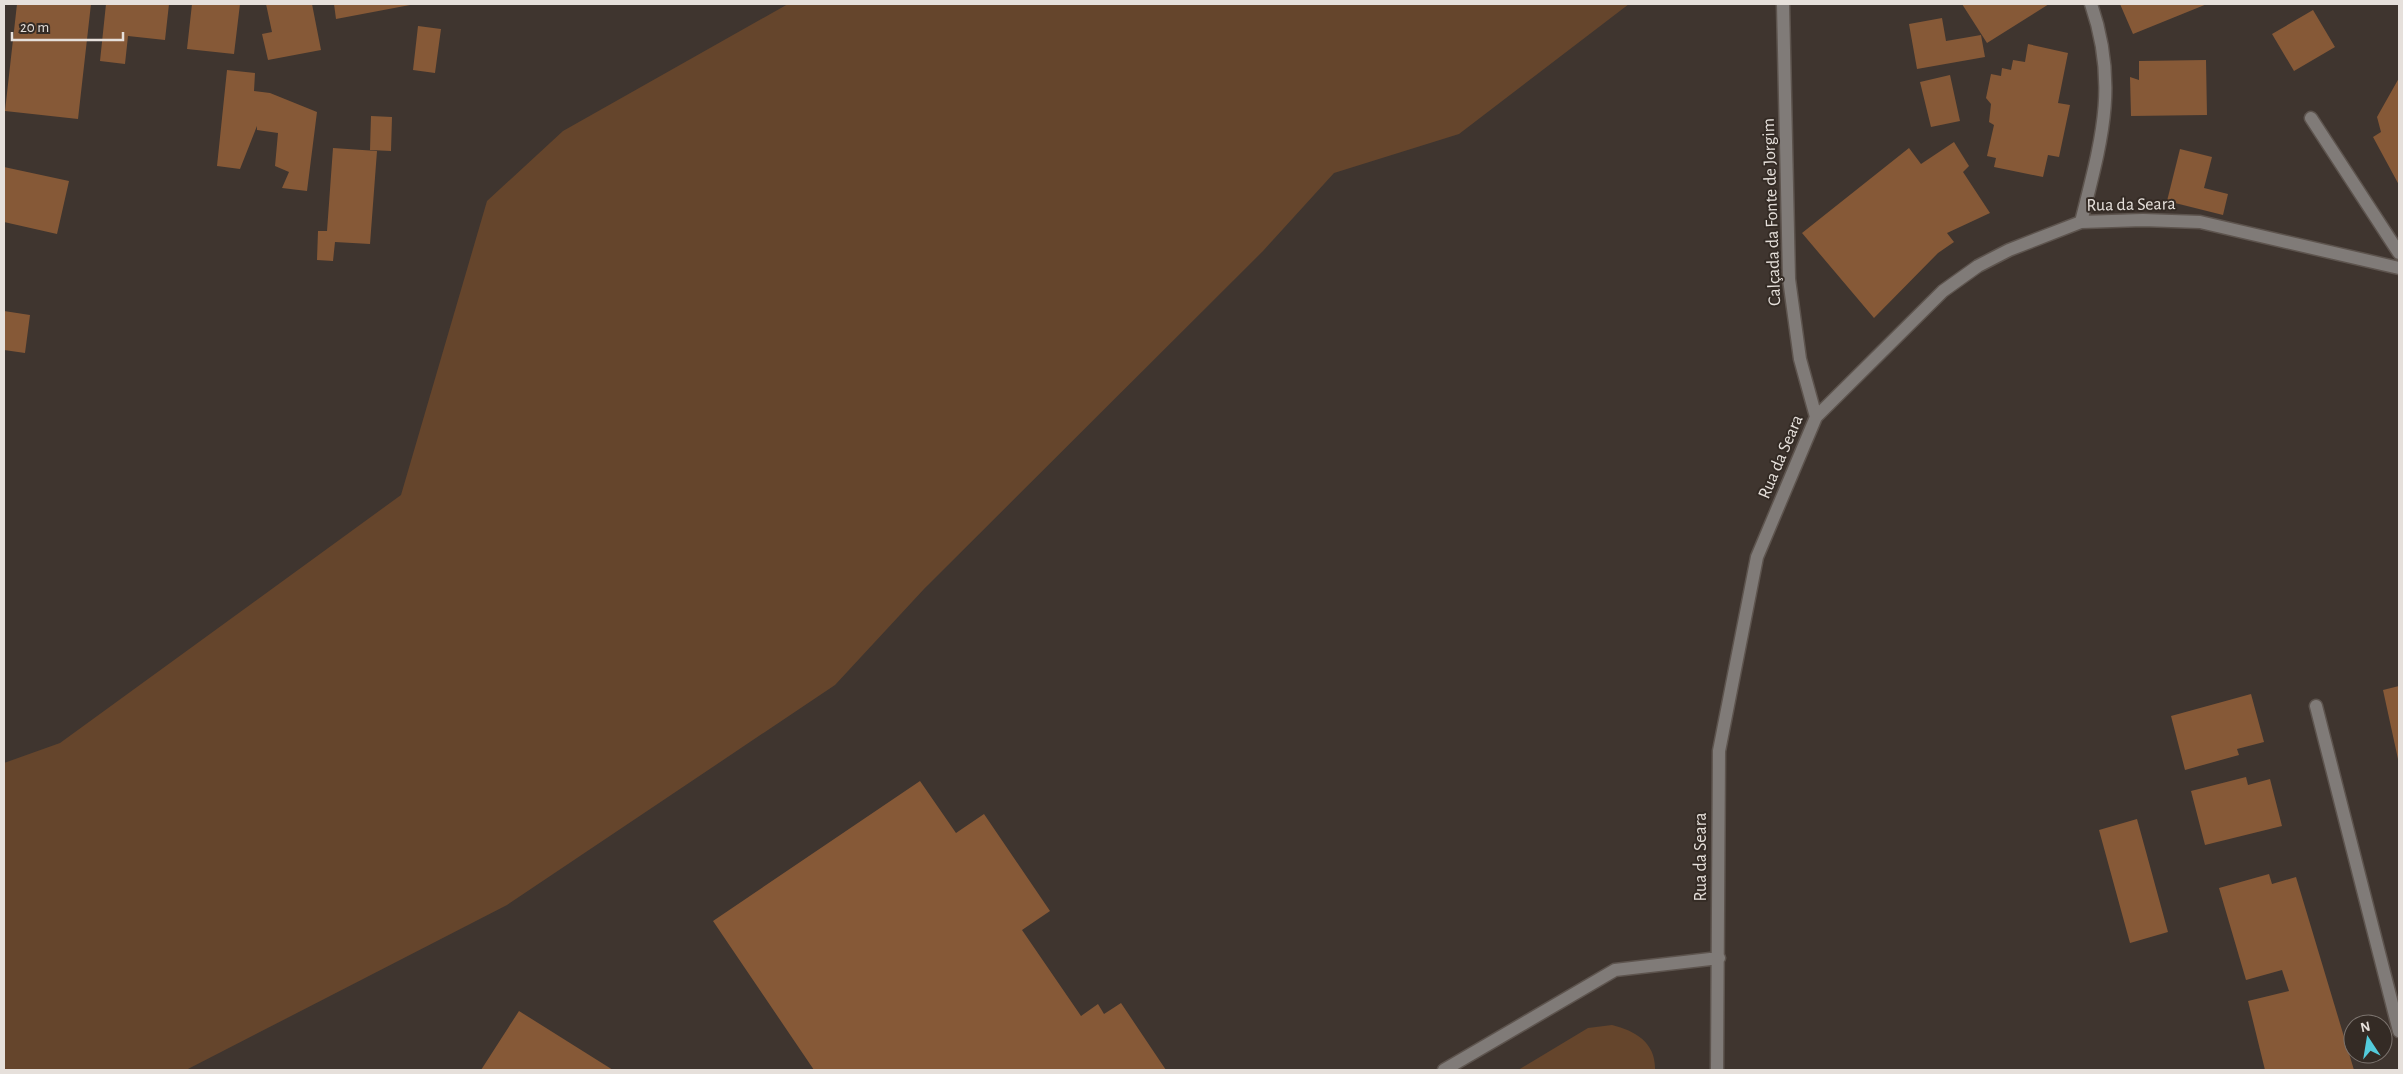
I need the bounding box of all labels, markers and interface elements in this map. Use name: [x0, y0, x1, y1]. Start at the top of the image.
scale bar: [12, 10, 124, 42]
text: 20 m: [20, 20, 49, 35]
street label: Calçada da Fonte de Jorgim: [1760, 118, 1784, 306]
street label: Rua da Seara: [2086, 195, 2176, 215]
street label: Rua da Seara: [1755, 412, 1807, 502]
street label: Rua da Seara: [1692, 812, 1710, 902]
north arrow: [2343, 1014, 2393, 1064]
text: N: [2359, 1019, 2372, 1035]

